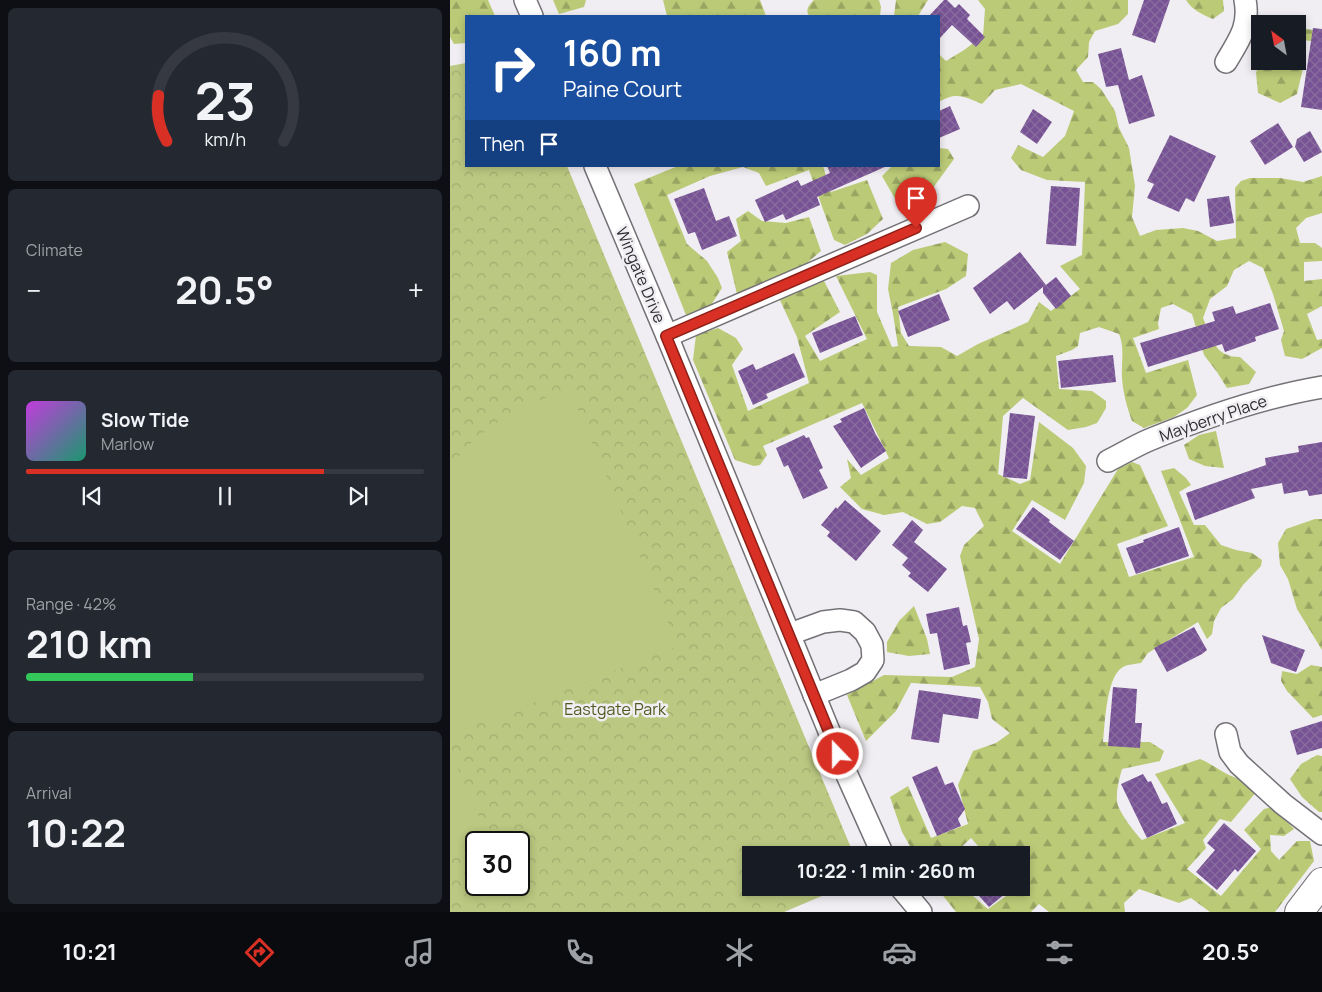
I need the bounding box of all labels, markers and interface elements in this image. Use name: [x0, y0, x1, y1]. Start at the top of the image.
north arrow: [1251, 15, 1306, 70]
map controls: [1251, 15, 1306, 70]
text: 160 m: [563, 29, 662, 77]
icon: right: [480, 35, 545, 100]
text: 23: [194, 65, 256, 136]
text: Paine Court: [563, 74, 682, 104]
text: km/h: [204, 127, 246, 151]
icon: arrive: [535, 130, 563, 158]
text: Then: [480, 131, 525, 157]
pin: [895, 177, 937, 228]
icon: arrive: [902, 184, 930, 212]
street label: Wingate Drive: [611, 224, 671, 326]
text: Climate: [26, 239, 83, 261]
text: 20.5°: [175, 263, 274, 315]
text: −: [26, 271, 41, 309]
text: +: [408, 271, 424, 309]
street label: Mayberry Place: [1156, 389, 1270, 447]
text: Slow Tide: [101, 407, 189, 433]
text: Marlow: [101, 433, 154, 455]
icon: previous: [78, 482, 106, 510]
icon: pause: [211, 482, 239, 510]
icon: next: [344, 482, 372, 510]
text: Range · 42%: [26, 593, 116, 615]
text: 210 km: [26, 617, 152, 669]
park label: Eastgate Park: [564, 698, 667, 720]
position arrow: [811, 727, 863, 779]
text: Arrival: [26, 782, 72, 804]
text: 10:22: [26, 806, 126, 858]
speed limit sign: 30: [465, 831, 530, 896]
text: 10:22 · 1 min · 260 m: [797, 858, 975, 884]
icon: directions: [242, 935, 277, 970]
icon: music: [402, 935, 437, 970]
icon: phone: [562, 935, 597, 970]
icon: climate: [722, 935, 757, 970]
icon: car: [882, 935, 917, 970]
icon: filters: [1042, 935, 1077, 970]
text: 10:21: [63, 937, 117, 967]
text: 20.5°: [1202, 937, 1259, 967]

